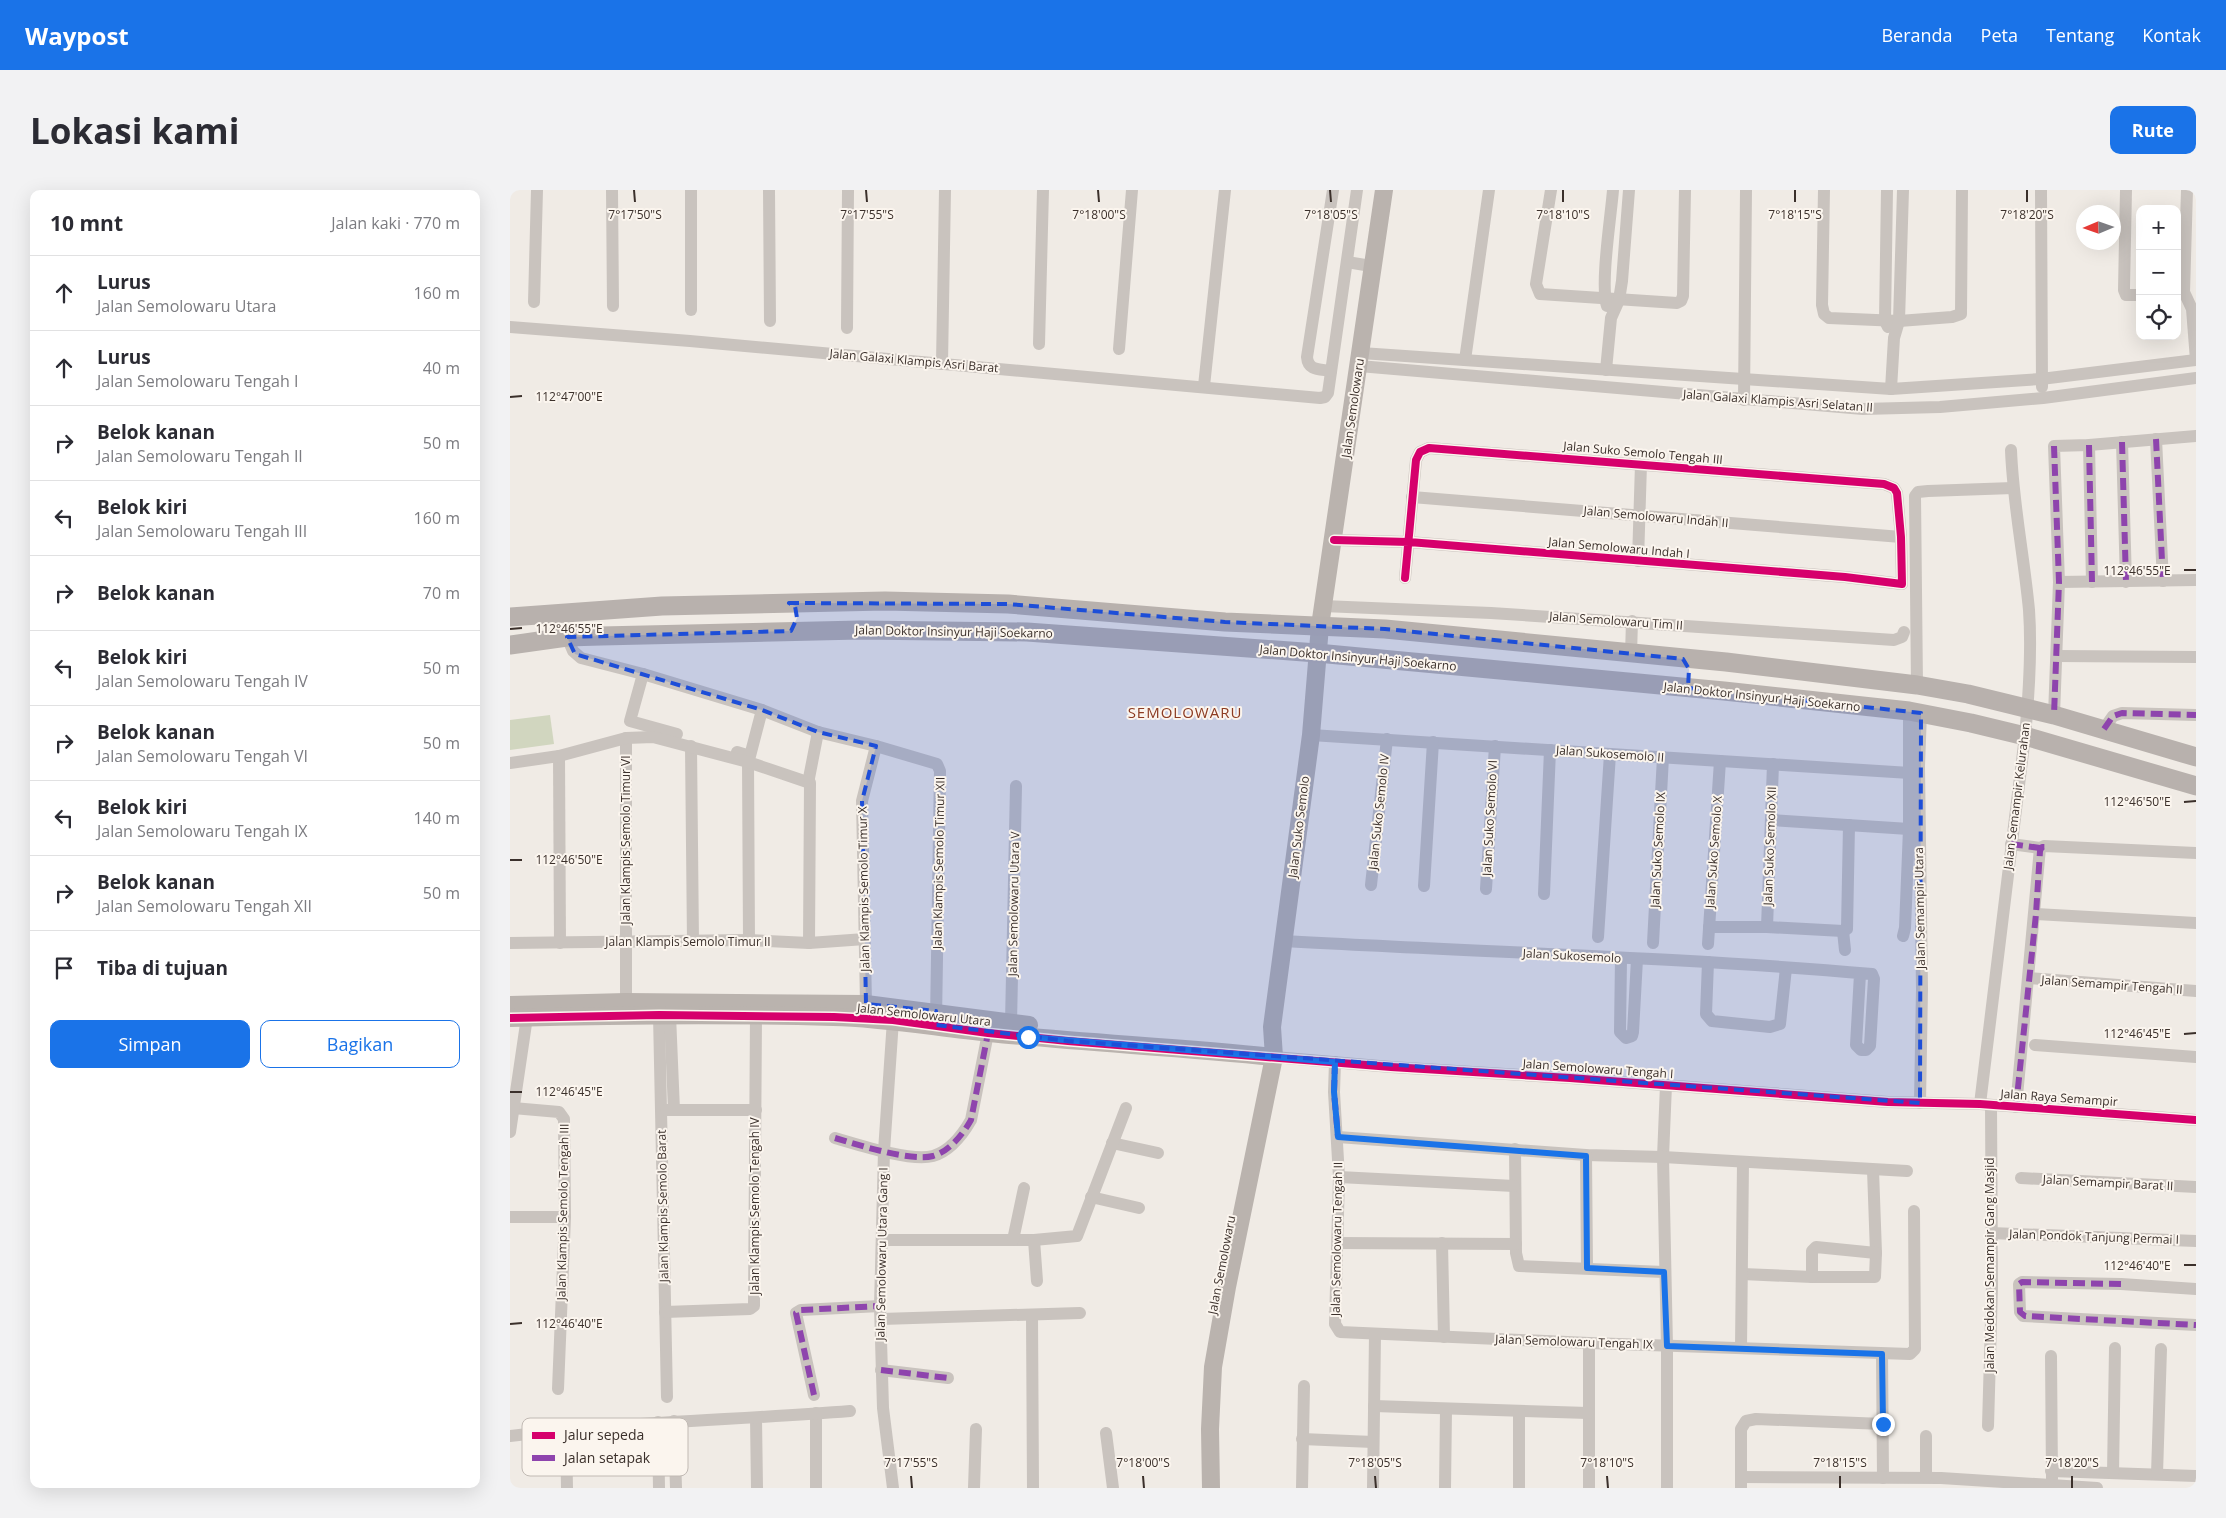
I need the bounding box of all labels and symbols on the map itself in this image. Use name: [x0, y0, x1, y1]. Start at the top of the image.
north arrow: [2076, 205, 2121, 250]
text: 7°17'50"S: [608, 206, 662, 223]
text: 7°17'55"S: [840, 206, 894, 223]
text: 7°18'00"S: [1072, 206, 1126, 223]
text: 7°18'05"S: [1304, 206, 1358, 223]
text: 7°18'10"S: [1536, 206, 1590, 223]
text: 7°18'15"S: [1768, 206, 1822, 223]
text: 7°18'20"S: [2000, 206, 2054, 223]
street label: Jalan Galaxi Klampis Asri Barat: [828, 345, 999, 376]
street label: Jalan Semolowaru: [1337, 357, 1368, 460]
street label: Jalan Galaxi Klampis Asri Selatan II: [1681, 385, 1874, 416]
text: 112°47'00"E: [535, 388, 603, 405]
street label: Jalan Suko Semolo Tengah III: [1562, 437, 1724, 468]
street label: Jalan Semolowaru Indah II: [1582, 502, 1729, 531]
street label: Jalan Semolowaru Indah I: [1547, 533, 1690, 562]
text: 112°46'55"E: [2103, 562, 2171, 579]
street label: Jalan Semolowaru Tim II: [1548, 607, 1683, 634]
text: 112°46'55"E: [535, 620, 603, 637]
street label: Jalan Doktor Insinyur Haji Soekarno: [854, 621, 1053, 642]
street label: Jalan Doktor Insinyur Haji Soekarno: [1258, 640, 1457, 675]
street label: Jalan Doktor Insinyur Haji Soekarno: [1662, 678, 1861, 715]
district label: SEMOLOWARU: [1128, 702, 1242, 722]
street label: Jalan Semampir Kelurahan: [1999, 721, 2034, 871]
street label: Jalan Sukosemolo II: [1554, 741, 1665, 766]
street label: Jalan Suko Semolo IV: [1364, 752, 1393, 872]
street label: Jalan Klampis Semolo Timur VI: [617, 755, 634, 926]
street label: Jalan Suko Semolo VI: [1478, 760, 1501, 877]
street label: Jalan Suko Semolo: [1284, 775, 1313, 880]
street label: Jalan Klampis Semolo Timur XII: [928, 777, 949, 950]
street label: Jalan Suko Semolo XII: [1759, 786, 1780, 907]
street label: Jalan Suko Semolo IX: [1646, 792, 1669, 909]
text: 112°46'50"E: [2103, 793, 2171, 810]
street label: Jalan Suko Semolo X: [1701, 795, 1726, 910]
street label: Jalan Klampis Semolo Timur X: [854, 806, 873, 973]
street label: Jalan Semolowaru Utara V: [1004, 831, 1023, 978]
street label: Jalan Semampir Utara: [1910, 847, 1929, 970]
text: 112°46'50"E: [535, 851, 603, 868]
street label: Jalan Klampis Semolo Timur II: [604, 933, 771, 950]
street label: Jalan Sukosemolo: [1521, 944, 1622, 967]
street label: Jalan Semampir Tengah II: [2040, 971, 2183, 998]
street label: Jalan Semolowaru Utara: [855, 999, 992, 1030]
text: 112°46'45"E: [2103, 1025, 2171, 1042]
route start: [1017, 1026, 1040, 1049]
street label: Jalan Semolowaru Tengah I: [1521, 1055, 1674, 1082]
text: 112°46'45"E: [535, 1083, 603, 1100]
street label: Jalan Raya Semampir: [1999, 1085, 2118, 1110]
street label: Jalan Klampis Semolo Tengah IV: [746, 1117, 763, 1296]
street label: Jalan Klampis Semolo Tengah III: [552, 1123, 573, 1302]
street label: Jalan Klampis Semolo Barat: [653, 1130, 672, 1284]
street label: Jalan Medokan Semampir Gang Masjid: [1981, 1157, 1998, 1374]
street label: Jalan Semolowaru Tengah II: [1327, 1162, 1346, 1317]
street label: Jalan Semolowaru Utara Gang I: [871, 1167, 892, 1342]
street label: Jalan Semampir Barat II: [2041, 1171, 2174, 1194]
street label: Jalan Semolowaru: [1203, 1214, 1239, 1317]
street label: Jalan Pondok Tanjung Permai I: [2008, 1225, 2179, 1248]
text: 112°46'40"E: [2103, 1257, 2171, 1274]
text: 112°46'40"E: [535, 1315, 603, 1332]
street label: Jalan Semolowaru Tengah IX: [1494, 1330, 1653, 1353]
route end: [1872, 1413, 1895, 1436]
legend: [522, 1418, 688, 1476]
text: Jalur sepeda: [562, 1425, 644, 1444]
text: Jalan setapak: [562, 1448, 651, 1467]
text: 7°17'55"S: [884, 1454, 938, 1471]
text: 7°18'00"S: [1116, 1454, 1170, 1471]
text: 7°18'05"S: [1348, 1454, 1402, 1471]
text: 7°18'10"S: [1580, 1454, 1634, 1471]
text: 7°18'15"S: [1813, 1454, 1867, 1471]
text: 7°18'20"S: [2045, 1454, 2099, 1471]

